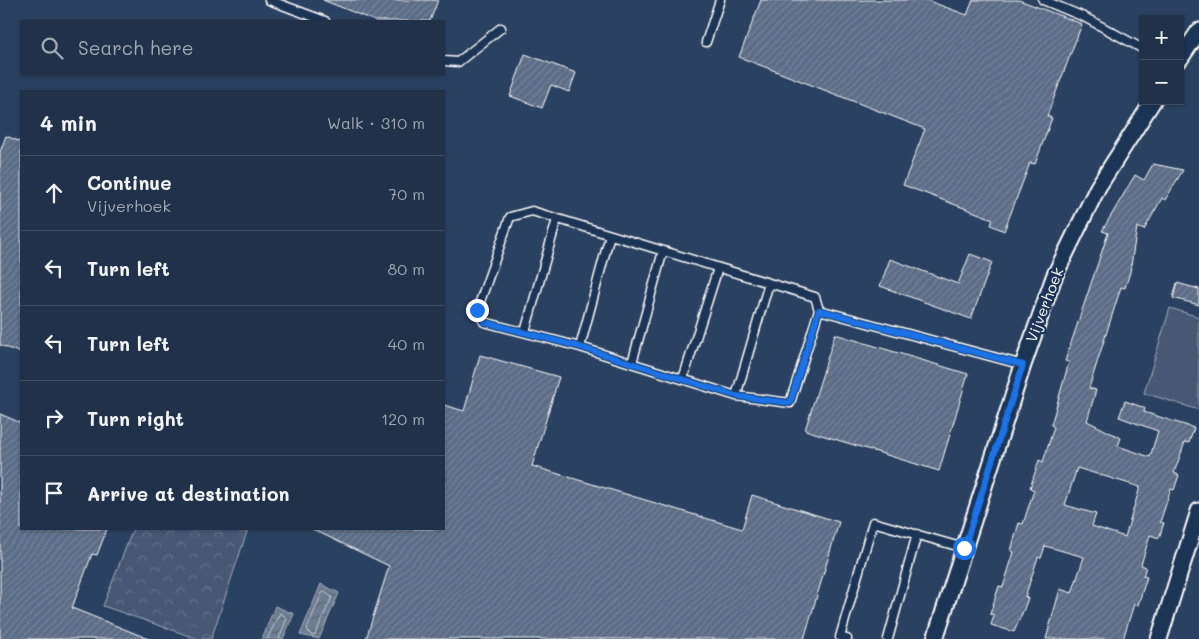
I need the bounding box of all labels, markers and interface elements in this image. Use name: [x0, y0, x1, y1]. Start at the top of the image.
map controls: [1139, 15, 1184, 105]
button: +: [1139, 15, 1184, 60]
search box: [20, 20, 445, 75]
icon: search: [38, 34, 66, 62]
text: Search here: [78, 35, 194, 60]
button: −: [1139, 60, 1184, 105]
text: 4 min: [40, 109, 97, 136]
text: Walk · 310 m: [327, 112, 425, 133]
text: Continue: [87, 170, 172, 195]
icon: ahead: [40, 179, 68, 207]
text: 70 m: [388, 183, 425, 204]
text: Vijverhoek: [87, 195, 171, 216]
icon: left: [40, 254, 68, 282]
text: Turn left: [87, 256, 170, 281]
text: 80 m: [388, 258, 425, 279]
street label: Vijverhoek: [1021, 264, 1068, 345]
route end: [466, 299, 489, 322]
icon: left: [40, 329, 68, 357]
text: Turn left: [87, 331, 170, 356]
text: 40 m: [388, 333, 425, 354]
icon: right: [40, 404, 68, 432]
text: Turn right: [87, 406, 184, 431]
text: 120 m: [381, 408, 425, 429]
icon: arrive: [40, 479, 68, 507]
text: Arrive at destination: [87, 481, 290, 506]
route start: [953, 537, 976, 560]

